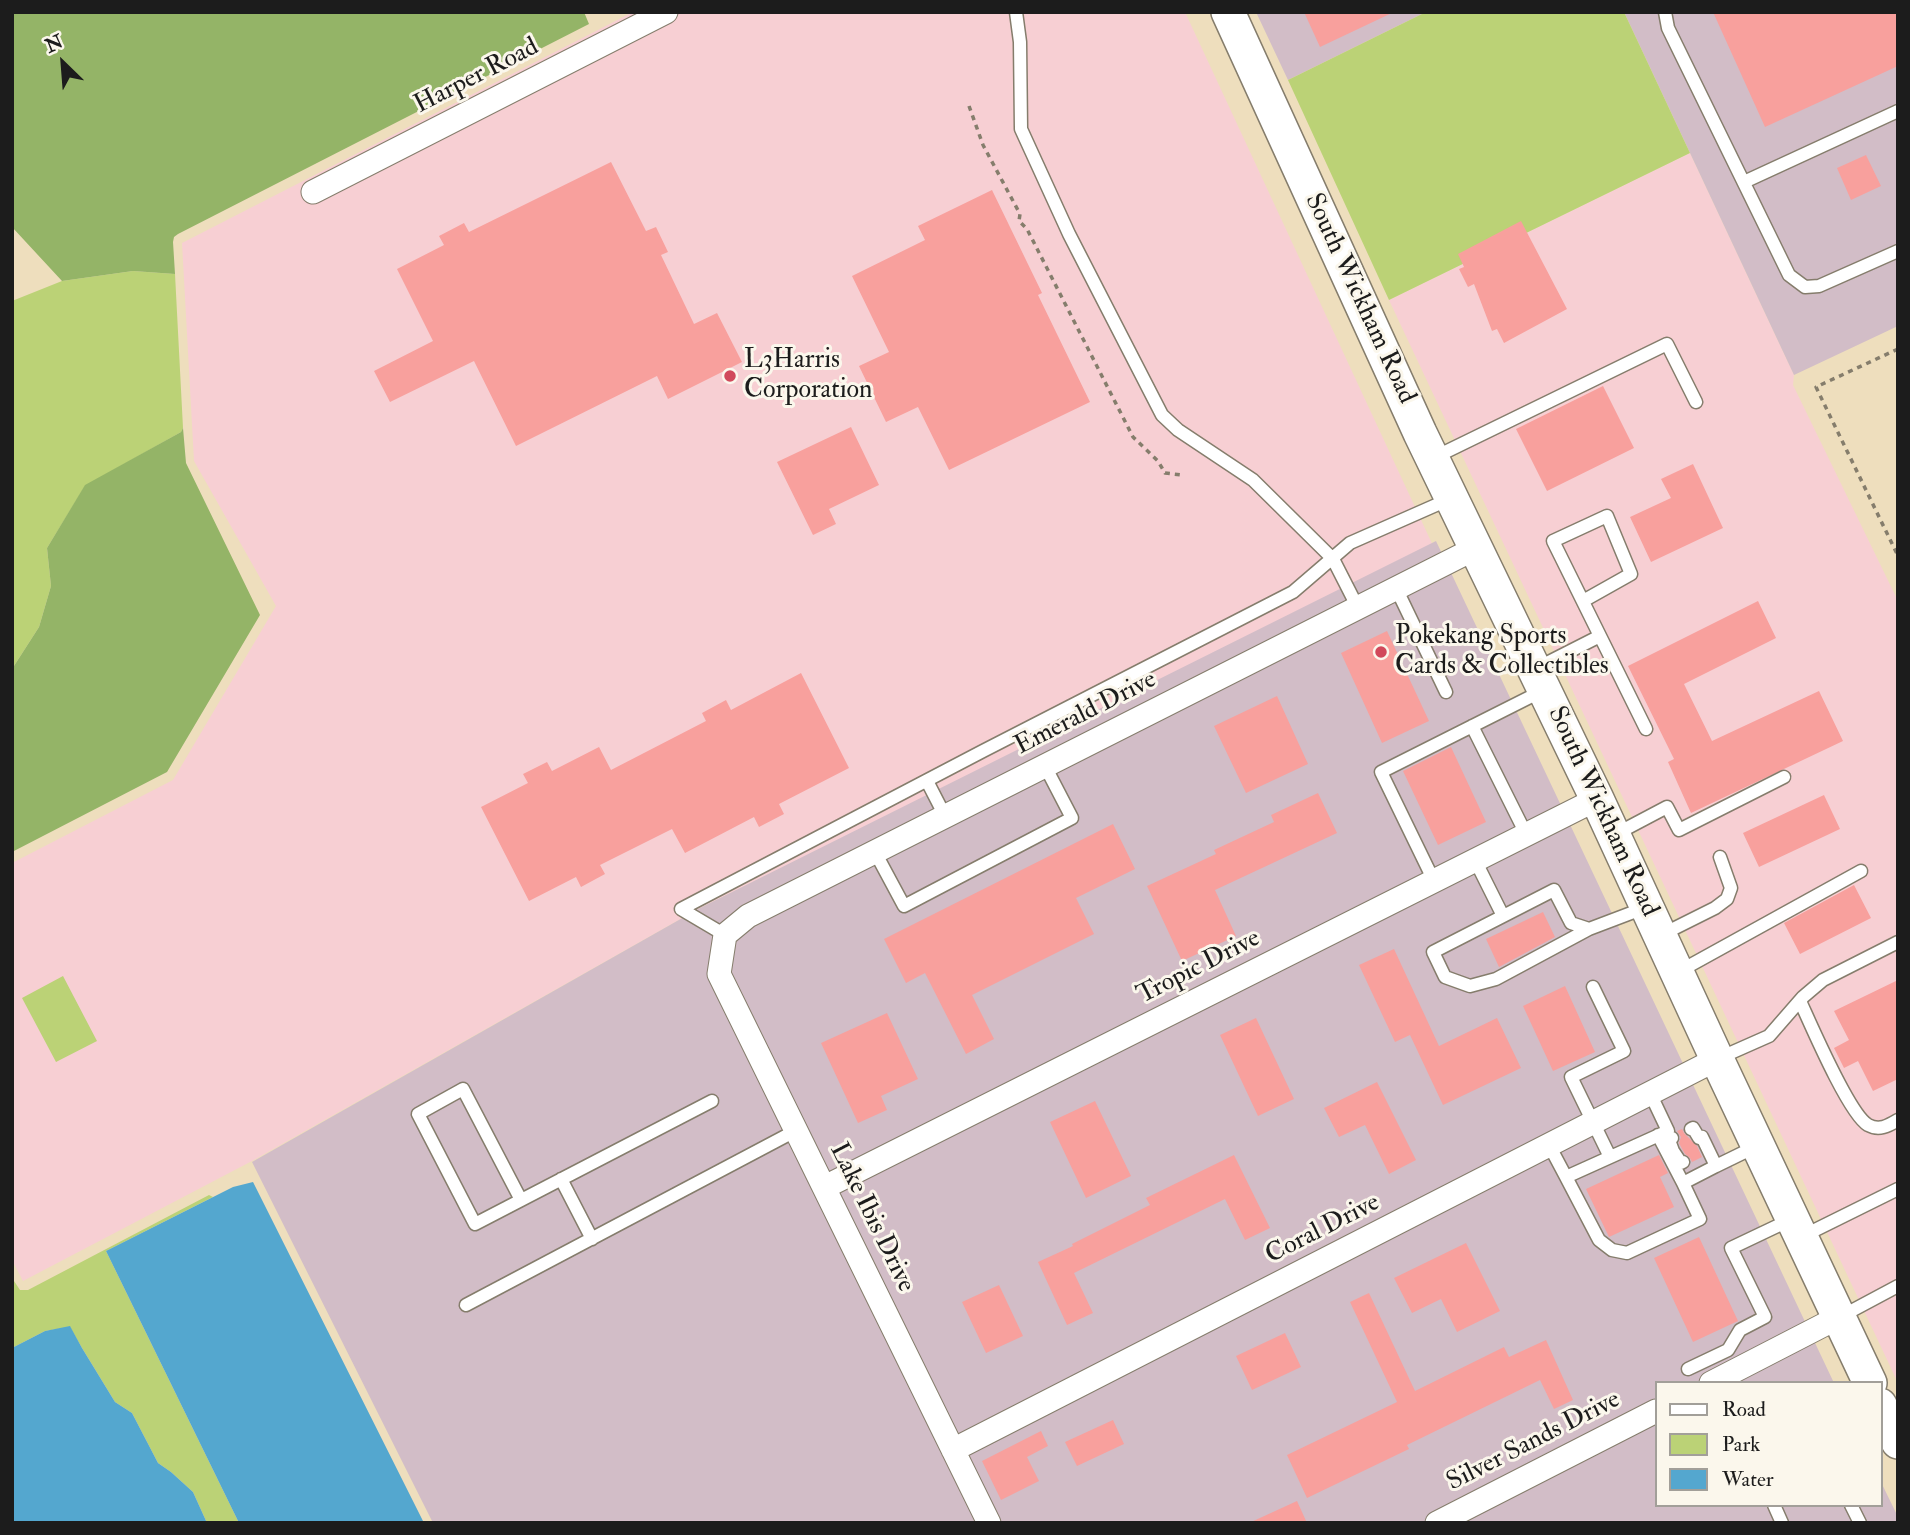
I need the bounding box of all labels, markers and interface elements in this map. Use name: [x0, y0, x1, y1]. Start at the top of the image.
north arrow: [28, 28, 98, 98]
text: N: [41, 29, 67, 58]
street label: Harper Road: [410, 32, 544, 122]
street label: South Wickham Road: [1297, 189, 1421, 409]
place label: L3Harris Corporation: [744, 345, 872, 406]
marker: L3Harris Corporation: [722, 368, 738, 384]
place label: Pokekang Sports Cards & Collectibles: [1395, 621, 1609, 682]
marker: Pokekang Sports Cards & Collectibles: [1373, 644, 1389, 660]
street label: Emerald Drive: [1010, 665, 1162, 763]
street label: South Wickham Road: [1540, 702, 1664, 922]
street label: Tropic Drive: [1132, 924, 1266, 1012]
street label: Lake Ibis Drive: [821, 1138, 921, 1298]
street label: Coral Drive: [1261, 1188, 1385, 1272]
legend: [1654, 1381, 1882, 1507]
street label: Silver Sands Drive: [1442, 1385, 1626, 1499]
text: Road: [1722, 1396, 1766, 1423]
text: Park: [1722, 1431, 1760, 1458]
text: Water: [1722, 1466, 1774, 1493]

